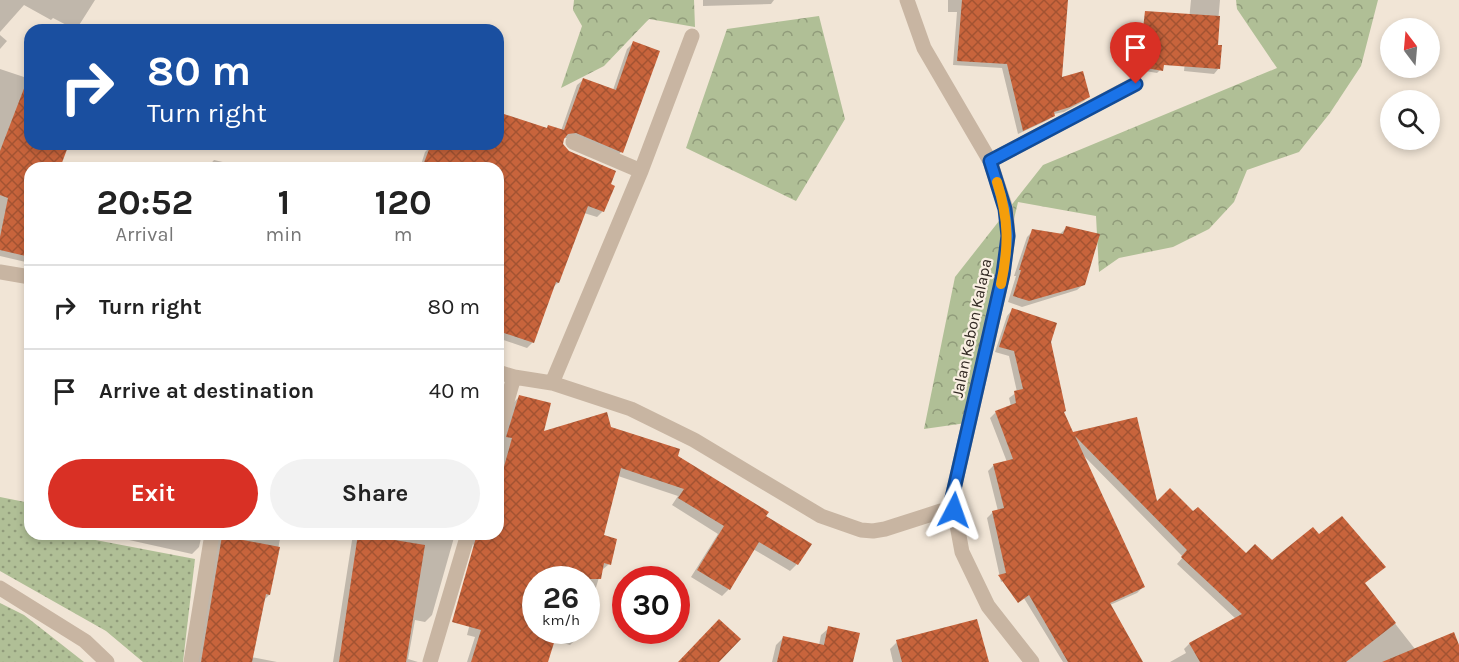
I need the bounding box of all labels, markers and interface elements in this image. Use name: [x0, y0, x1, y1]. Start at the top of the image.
north arrow: [1380, 18, 1440, 78]
map controls: [1380, 18, 1440, 150]
pin: [1110, 22, 1161, 84]
icon: arrive: [1119, 31, 1152, 64]
text: 80 m: [147, 46, 251, 96]
icon: right: [48, 48, 126, 126]
button: search: [1380, 90, 1440, 150]
text: Turn right: [147, 97, 267, 129]
text: 20:52: [96, 181, 193, 223]
text: 1: [277, 181, 290, 223]
text: 120: [374, 181, 432, 223]
text: Arrival: [115, 223, 174, 246]
text: min: [265, 223, 302, 246]
text: m: [394, 223, 412, 246]
street label: Jalan Kebon Kalapa: [947, 257, 996, 399]
icon: right: [48, 291, 81, 324]
text: Turn right: [99, 294, 202, 320]
text: 80 m: [428, 294, 480, 320]
icon: arrive: [48, 375, 81, 408]
text: Arrive at destination: [99, 378, 314, 404]
text: 40 m: [429, 378, 480, 404]
button: Exit: [48, 459, 258, 528]
button: Share: [270, 459, 480, 528]
position arrow: [922, 478, 986, 542]
speed limit sign: 30: [612, 566, 690, 644]
text: 26: [543, 580, 579, 616]
text: km/h: [542, 611, 580, 629]

